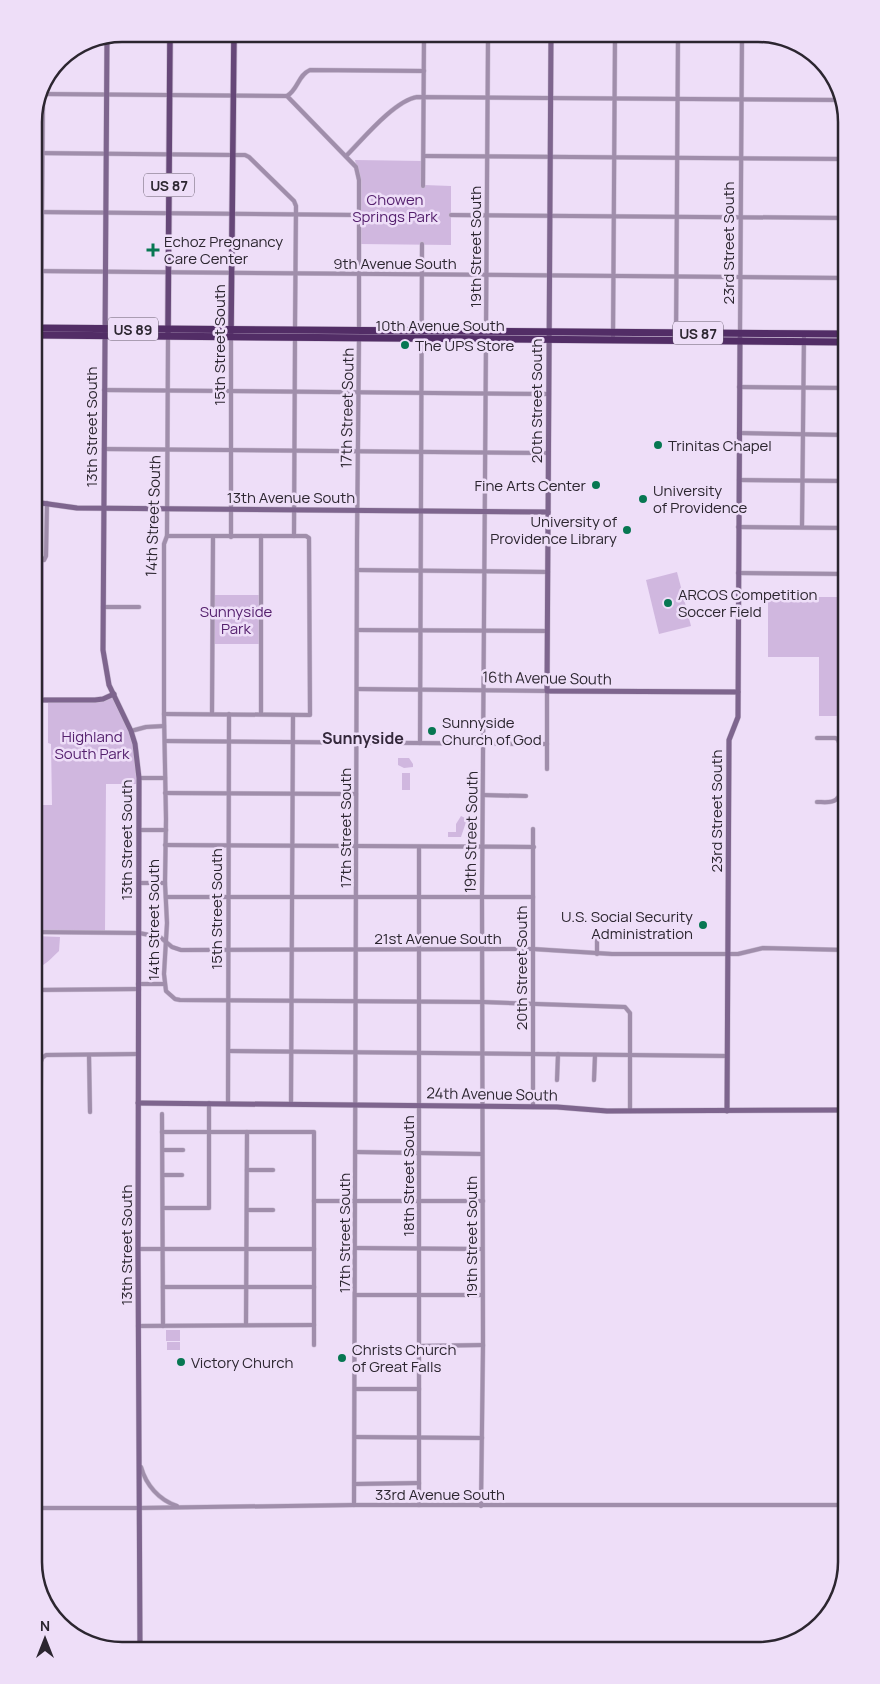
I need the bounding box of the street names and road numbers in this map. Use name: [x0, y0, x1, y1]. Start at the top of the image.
road number: US 87: [144, 174, 194, 196]
street label: 23rd Street South: [718, 181, 739, 305]
street label: 19th Street South: [465, 186, 486, 308]
street label: 9th Avenue South: [333, 253, 457, 274]
street label: 15th Street South: [209, 284, 230, 406]
street label: 10th Avenue South: [375, 315, 505, 336]
road number: US 89: [108, 318, 158, 340]
road number: US 87: [673, 322, 723, 344]
street label: 20th Street South: [526, 339, 547, 463]
street label: 17th Street South: [335, 348, 359, 468]
street label: 13th Street South: [81, 366, 102, 488]
street label: 14th Street South: [140, 455, 166, 577]
street label: 13th Avenue South: [227, 487, 355, 508]
street label: 16th Avenue South: [482, 666, 612, 690]
street label: 23rd Street South: [706, 749, 727, 873]
street label: 17th Street South: [335, 768, 356, 888]
street label: 19th Street South: [459, 771, 483, 893]
street label: 13th Street South: [116, 779, 137, 901]
street label: 15th Street South: [206, 848, 227, 970]
street label: 14th Street South: [143, 859, 164, 981]
street label: 20th Street South: [511, 906, 532, 1030]
street label: 21st Avenue South: [374, 928, 502, 949]
street label: 24th Avenue South: [426, 1082, 558, 1106]
street label: 18th Street South: [398, 1115, 419, 1237]
street label: 17th Street South: [334, 1173, 355, 1293]
street label: 19th Street South: [461, 1176, 482, 1298]
street label: 13th Street South: [116, 1184, 137, 1306]
street label: 33rd Avenue South: [375, 1484, 505, 1505]

